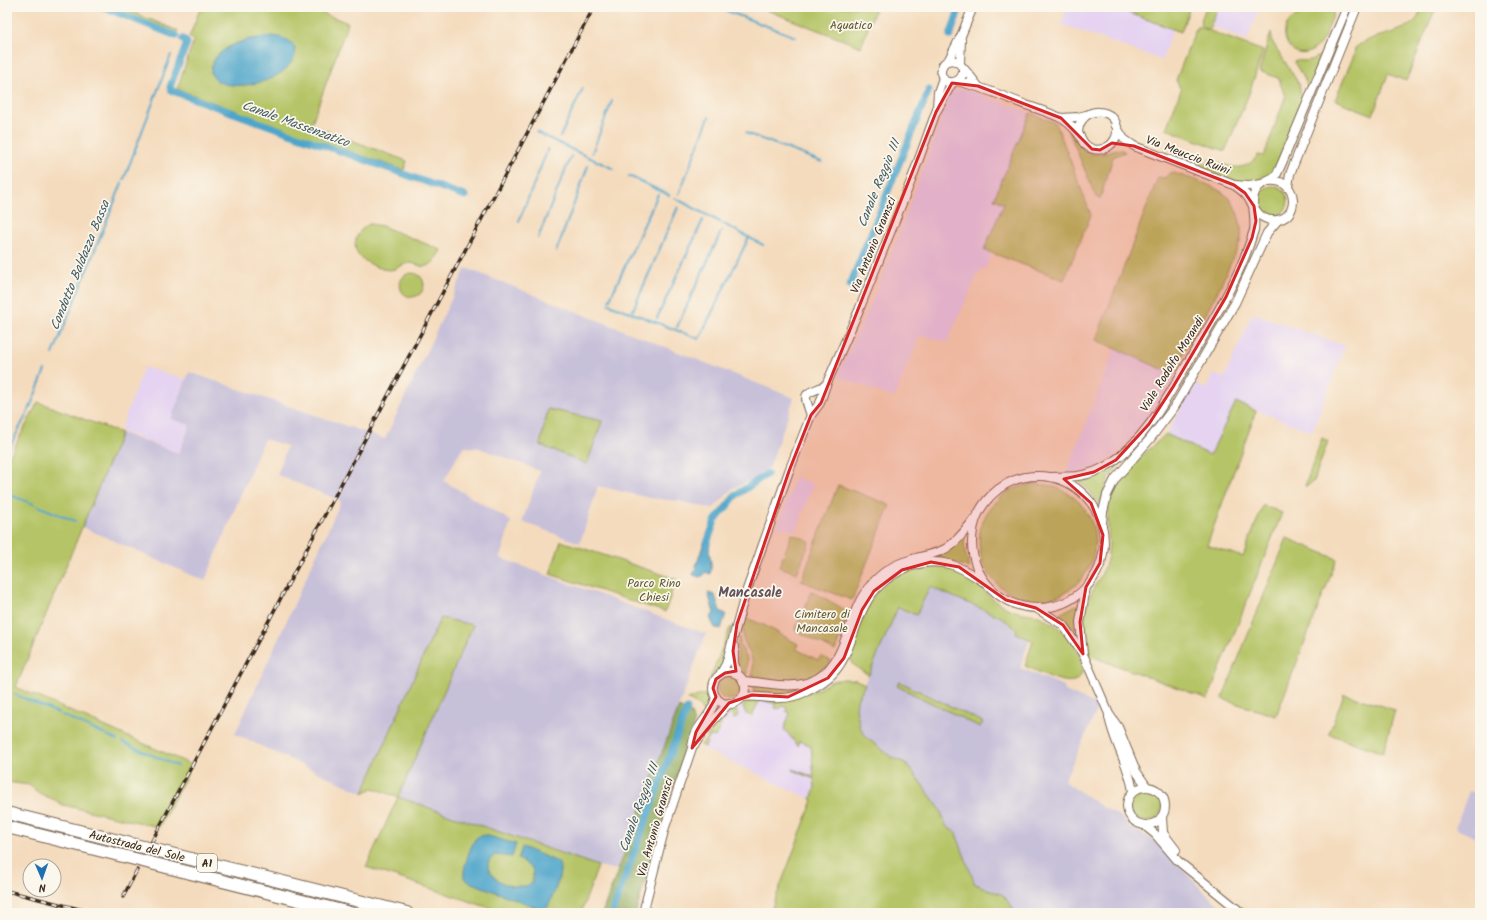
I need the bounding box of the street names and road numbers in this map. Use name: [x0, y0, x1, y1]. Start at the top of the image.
street label: Via Meuccio Ruini: [1143, 131, 1234, 181]
street label: Via Antonio Gramsci: [845, 193, 902, 296]
street label: Viale Rodolfo Morandi: [1135, 312, 1210, 416]
street label: Via Antonio Gramsci: [632, 774, 679, 879]
street label: Autostrada del Sole: [87, 825, 187, 868]
road number: A1: [197, 854, 217, 872]

